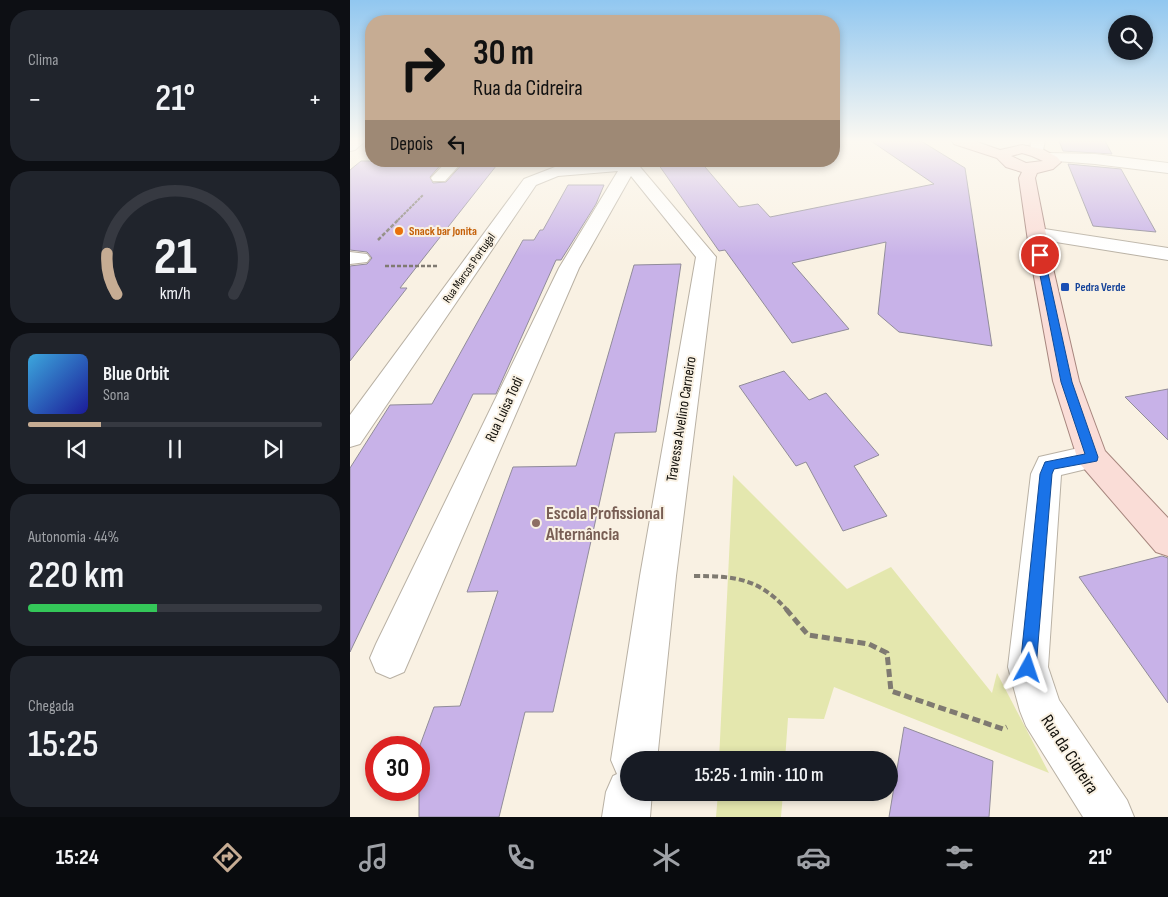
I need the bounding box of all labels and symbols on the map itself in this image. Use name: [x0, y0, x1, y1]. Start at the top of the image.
place label: Snack bar Jonita: [409, 224, 477, 239]
marker: Snack bar Jonita: [393, 225, 405, 237]
street label: Rua Marcos Portugal: [440, 230, 499, 306]
pin: [1019, 234, 1061, 276]
place label: Pedra Verde: [1075, 280, 1126, 295]
marker: Pedra Verde: [1059, 281, 1071, 293]
street label: Travessa Avelino Carneiro: [662, 355, 701, 483]
street label: Rua Luisa Todi: [481, 373, 528, 445]
place label: Escola Profissional Alternância: [545, 503, 664, 545]
marker: Escola Profissional Alternância: [530, 517, 542, 529]
position arrow: [1001, 641, 1053, 693]
street label: Rua da Cidreira: [1036, 711, 1103, 798]
speed limit sign: 30: [365, 736, 430, 801]

